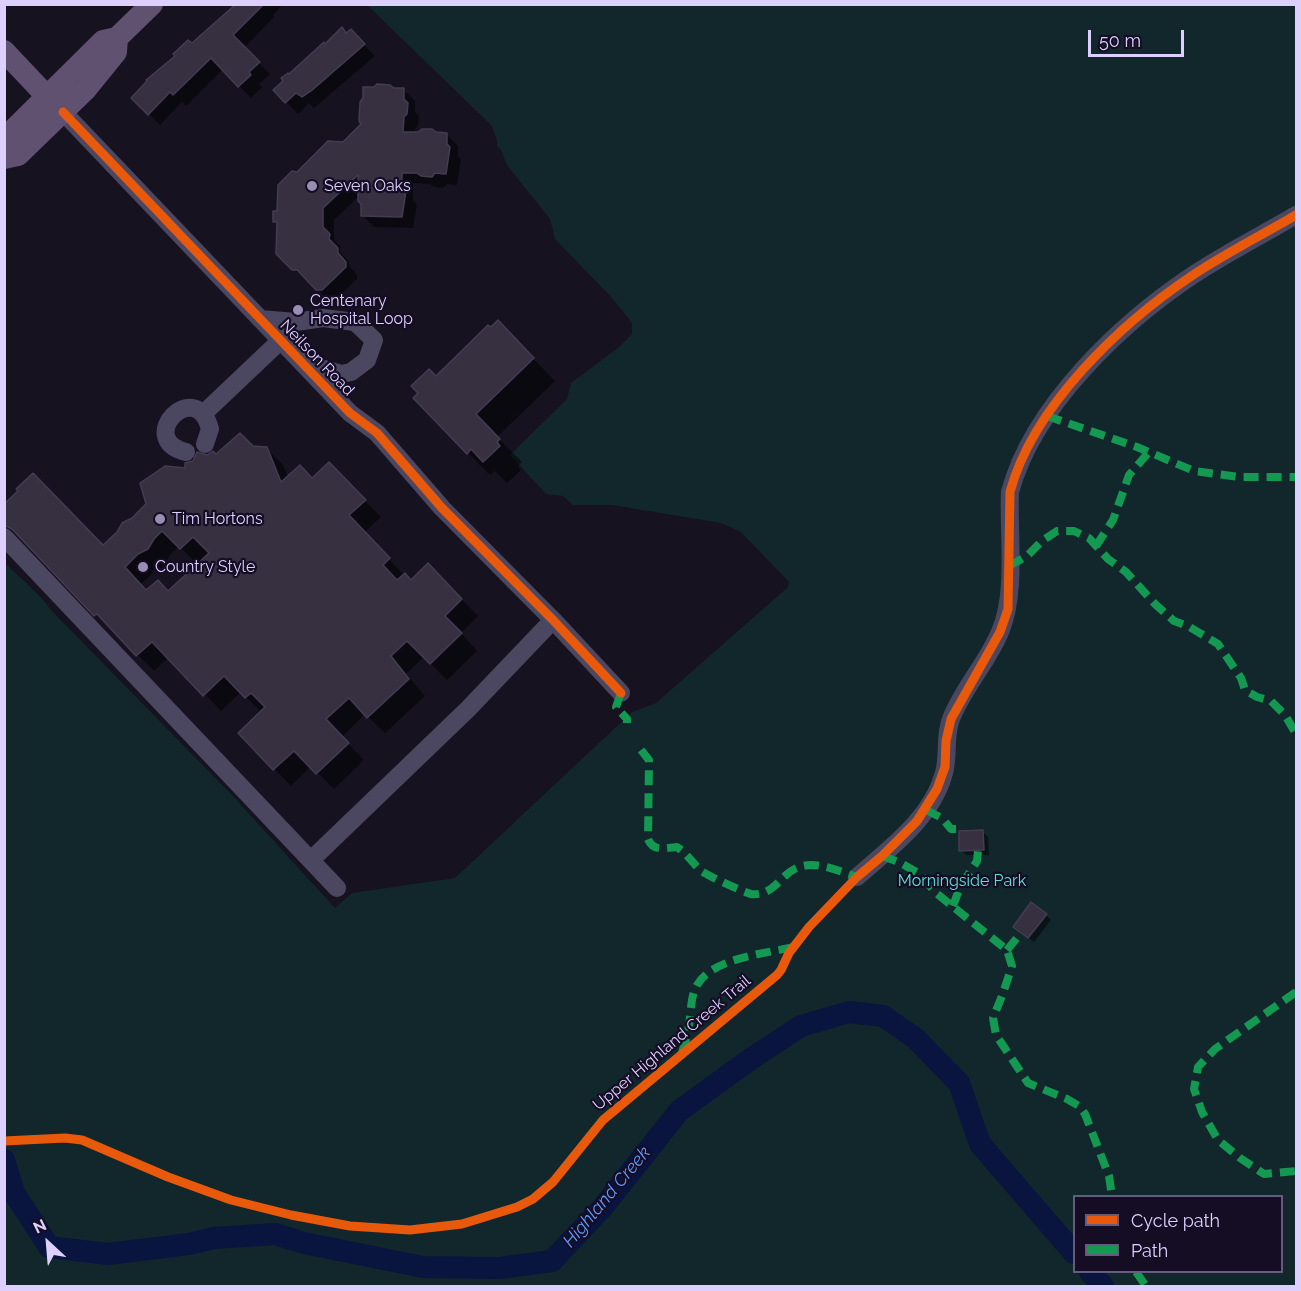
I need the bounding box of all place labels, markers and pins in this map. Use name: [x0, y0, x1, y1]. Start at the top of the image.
place label: Seven Oaks: [324, 176, 411, 196]
marker: Seven Oaks: [305, 179, 319, 193]
place label: Centenary Hospital Loop: [310, 291, 413, 329]
marker: Centenary Hospital Loop: [291, 303, 305, 317]
place label: Tim Hortons: [172, 509, 263, 529]
marker: Tim Hortons: [153, 512, 167, 526]
place label: Country Style: [155, 557, 255, 577]
marker: Country Style: [136, 560, 150, 574]

